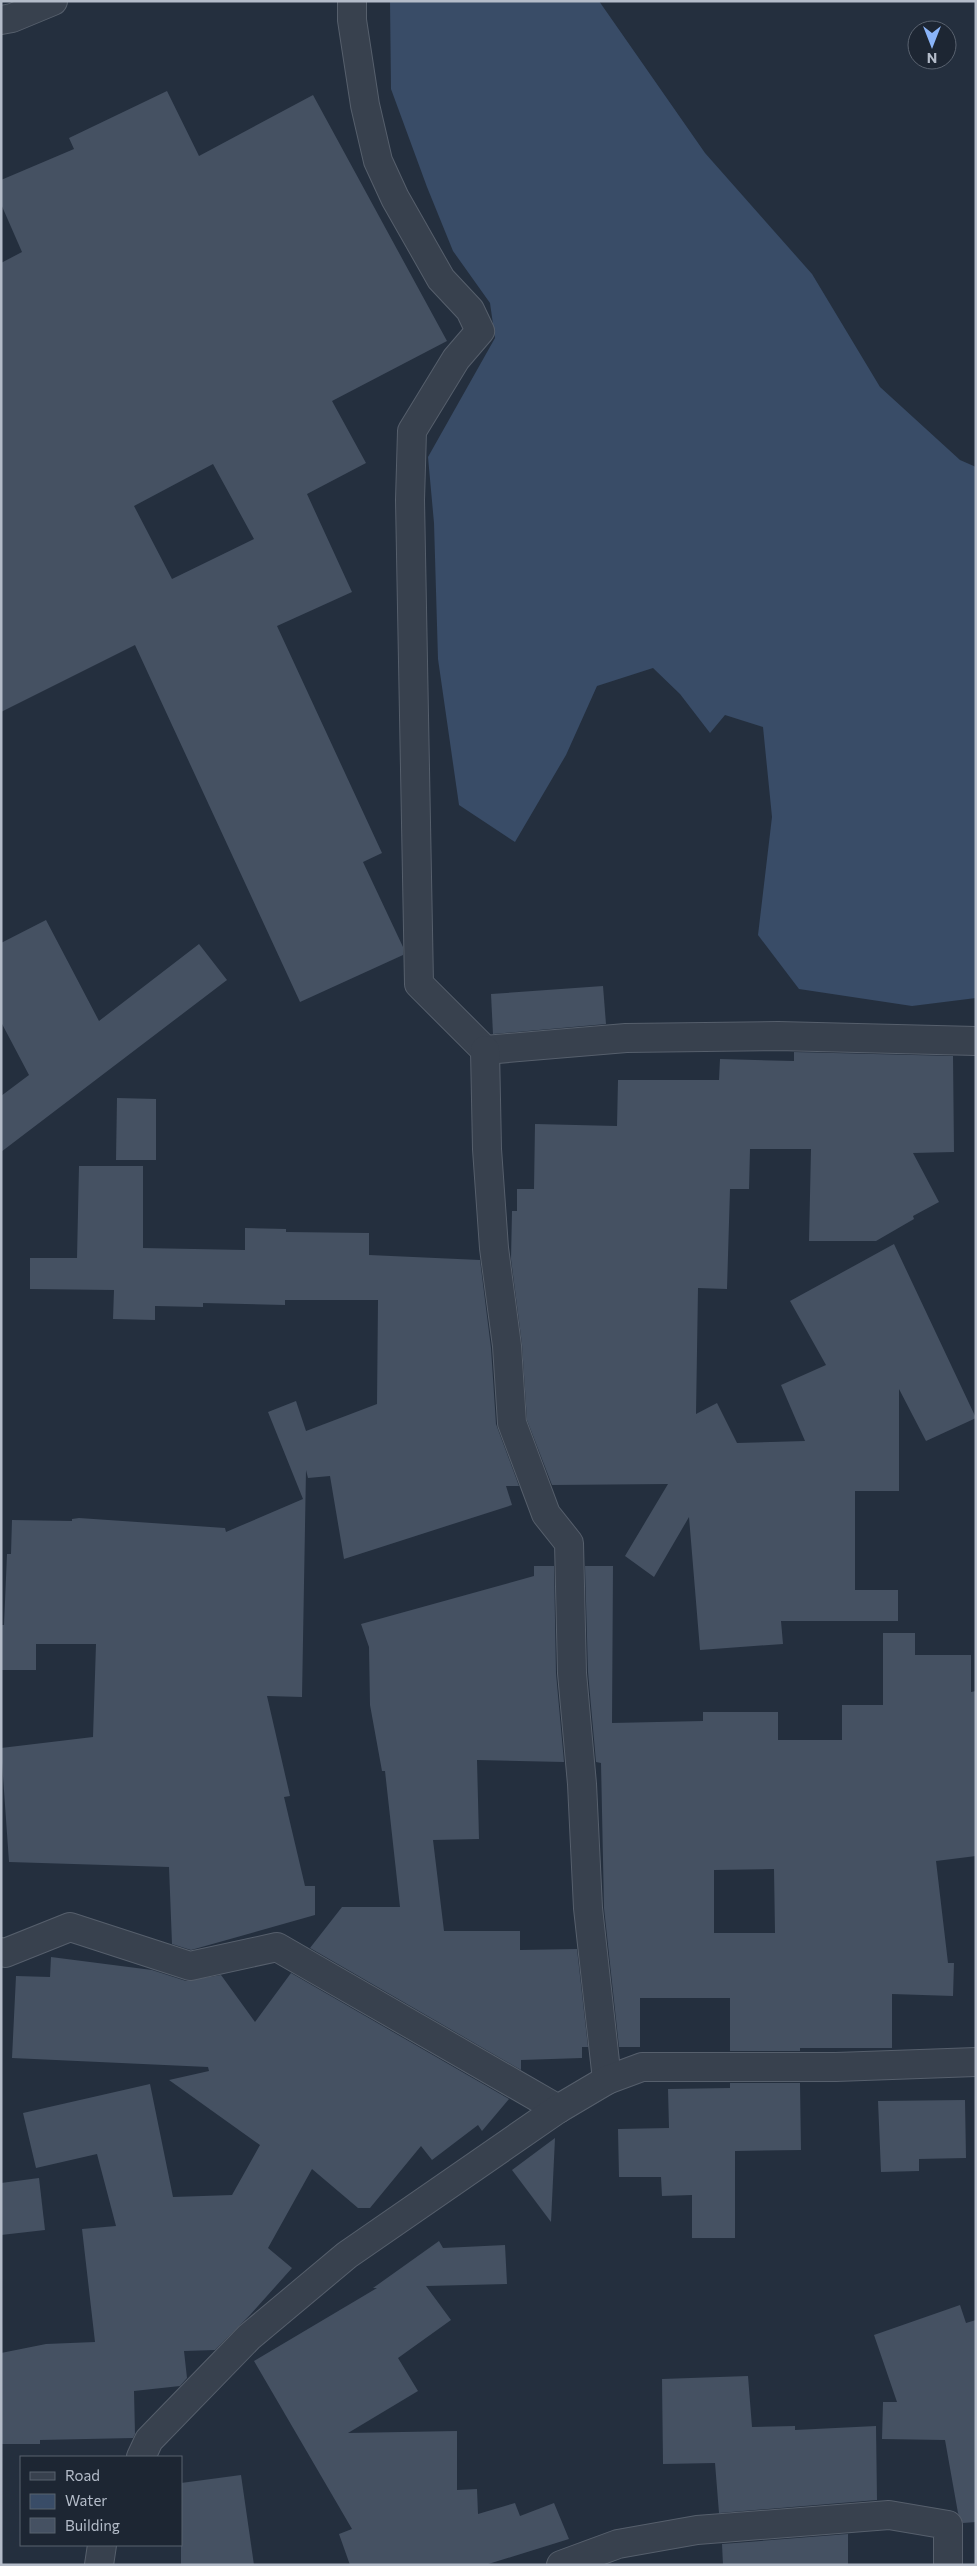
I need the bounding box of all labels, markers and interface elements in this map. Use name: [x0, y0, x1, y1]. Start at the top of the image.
north arrow: [907, 20, 957, 70]
text: N: [927, 50, 937, 67]
legend: [20, 2456, 182, 2546]
text: Road: [65, 2466, 100, 2484]
text: Water: [65, 2491, 107, 2509]
text: Building: [65, 2516, 120, 2534]

